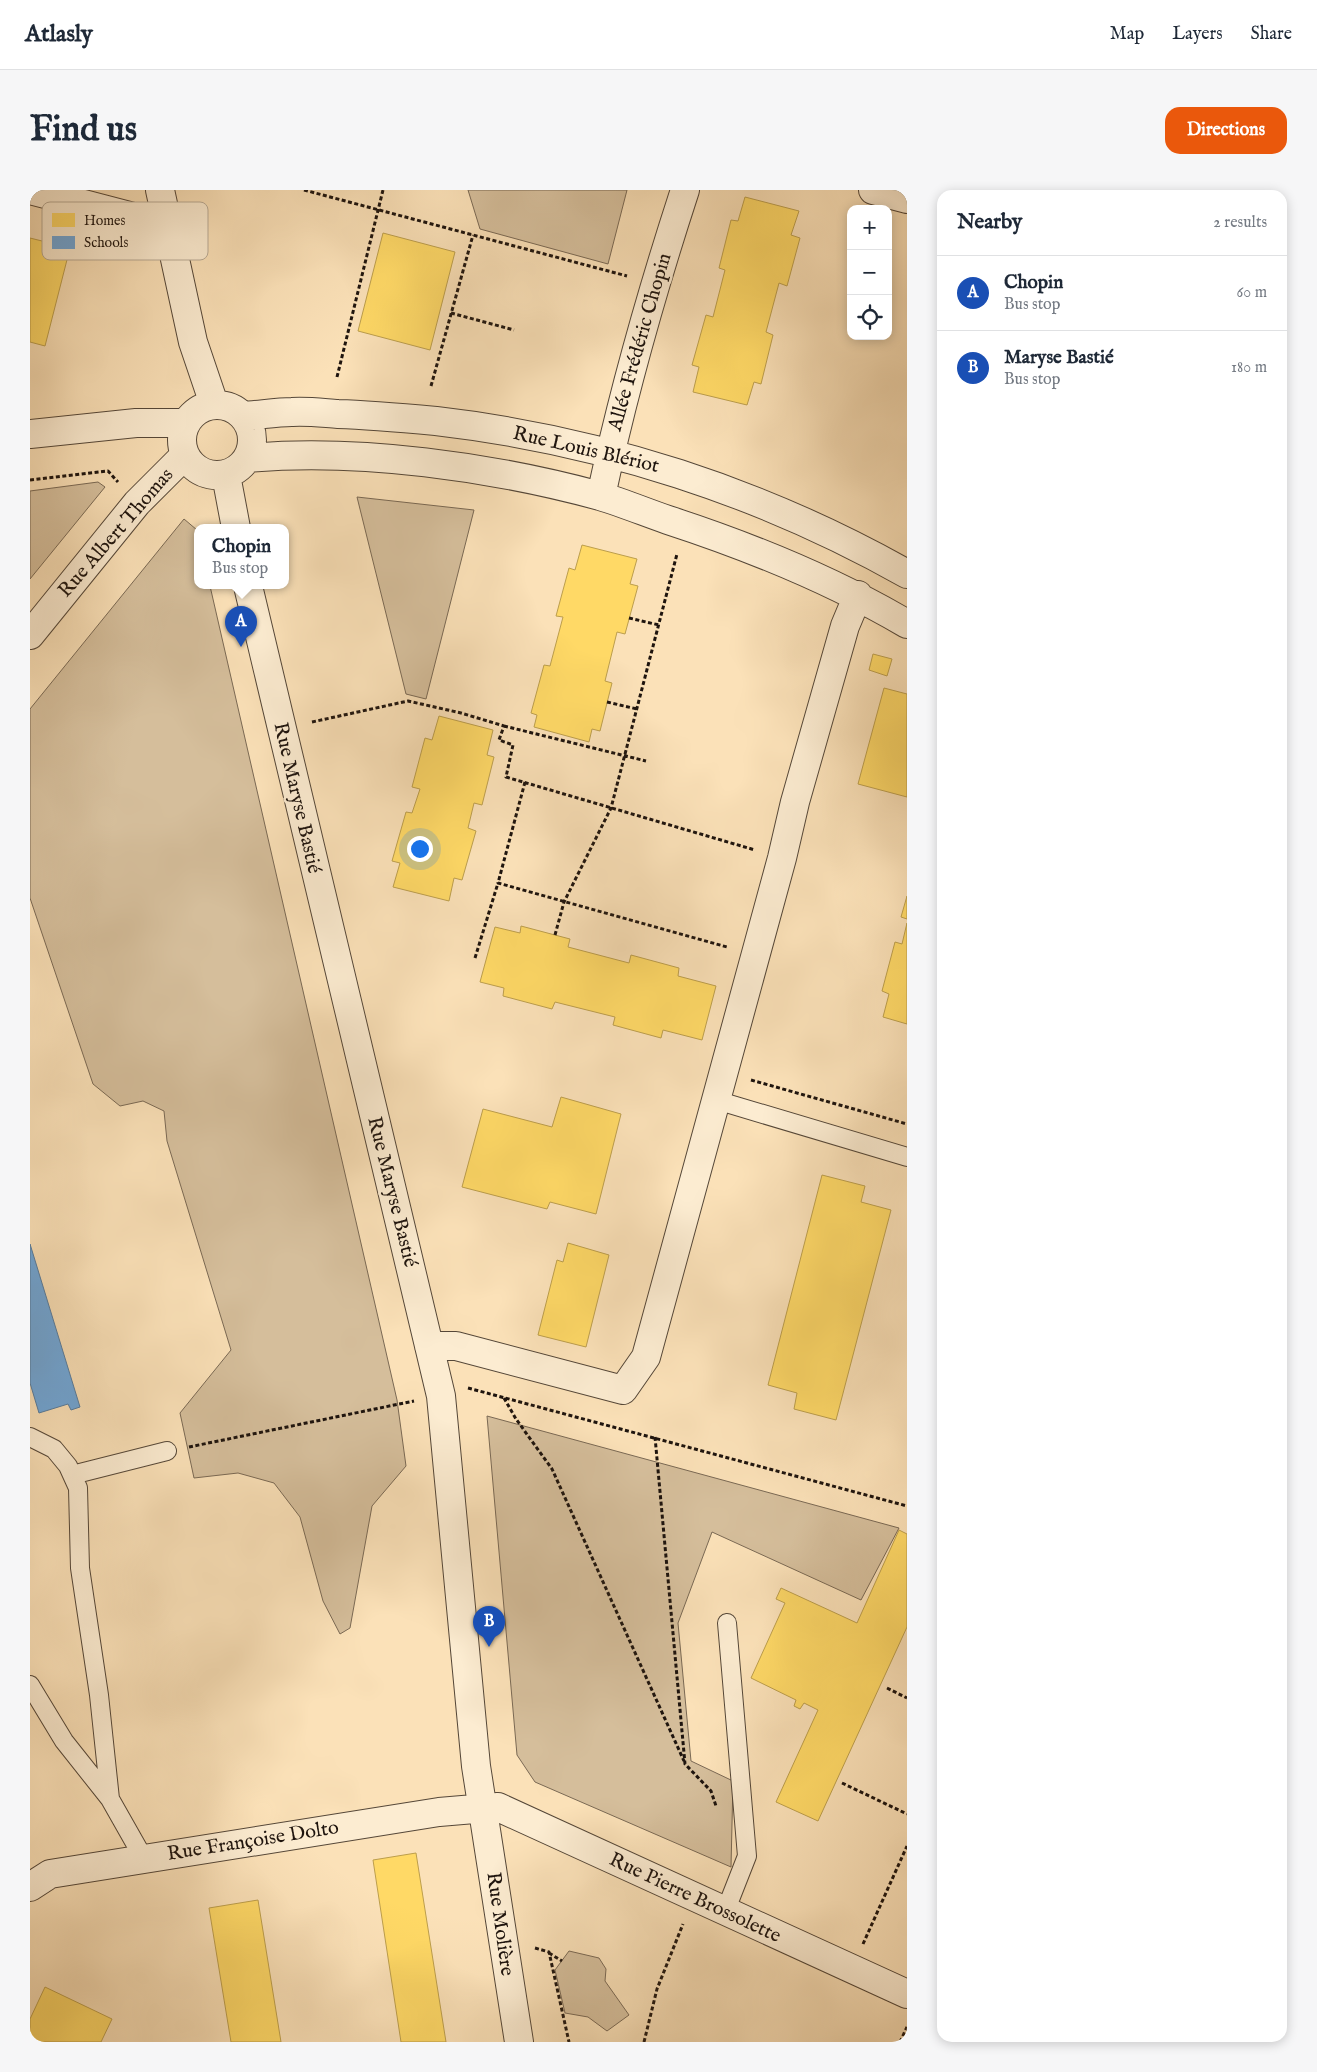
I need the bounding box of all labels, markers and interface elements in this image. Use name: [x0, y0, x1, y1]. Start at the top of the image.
text: Atlasly: [25, 19, 93, 50]
text: Map: [1110, 23, 1144, 46]
text: Layers: [1172, 23, 1223, 46]
text: Share: [1251, 23, 1292, 46]
button: Directions: [1165, 107, 1287, 154]
text: Find us: [30, 108, 137, 153]
legend: [42, 202, 208, 260]
map controls: [847, 205, 892, 340]
button: +: [847, 205, 892, 250]
text: Nearby: [957, 209, 1022, 236]
text: Homes: [84, 212, 126, 230]
text: 2 results: [1213, 213, 1267, 233]
text: Schools: [84, 234, 128, 252]
street label: Allée Frédéric Chopin: [602, 250, 677, 435]
button: −: [847, 250, 892, 295]
text: Chopin: [1004, 271, 1063, 295]
text: A: [968, 283, 978, 303]
text: 60 m: [1237, 283, 1267, 303]
button: locate: [847, 295, 892, 340]
text: Bus stop: [1004, 295, 1060, 315]
text: Maryse Bastié: [1004, 346, 1114, 370]
text: B: [968, 358, 978, 378]
text: 180 m: [1231, 358, 1267, 378]
text: Bus stop: [1004, 370, 1060, 390]
street label: Rue Louis Blériot: [510, 421, 662, 479]
street label: Rue Albert Thomas: [53, 463, 179, 603]
popup: [194, 524, 289, 589]
text: Chopin: [212, 535, 271, 559]
text: Bus stop: [212, 559, 268, 579]
pin: A: [225, 606, 257, 647]
street label: Rue Maryse Bastié: [267, 720, 327, 876]
your location: [407, 836, 433, 862]
street label: Rue Maryse Bastié: [361, 1114, 423, 1270]
pin: B: [473, 1606, 505, 1647]
street label: Rue Françoise Dolto: [166, 1815, 341, 1867]
street label: Rue Pierre Brossolette: [605, 1847, 785, 1949]
street label: Rue Molière: [480, 1870, 520, 1978]

